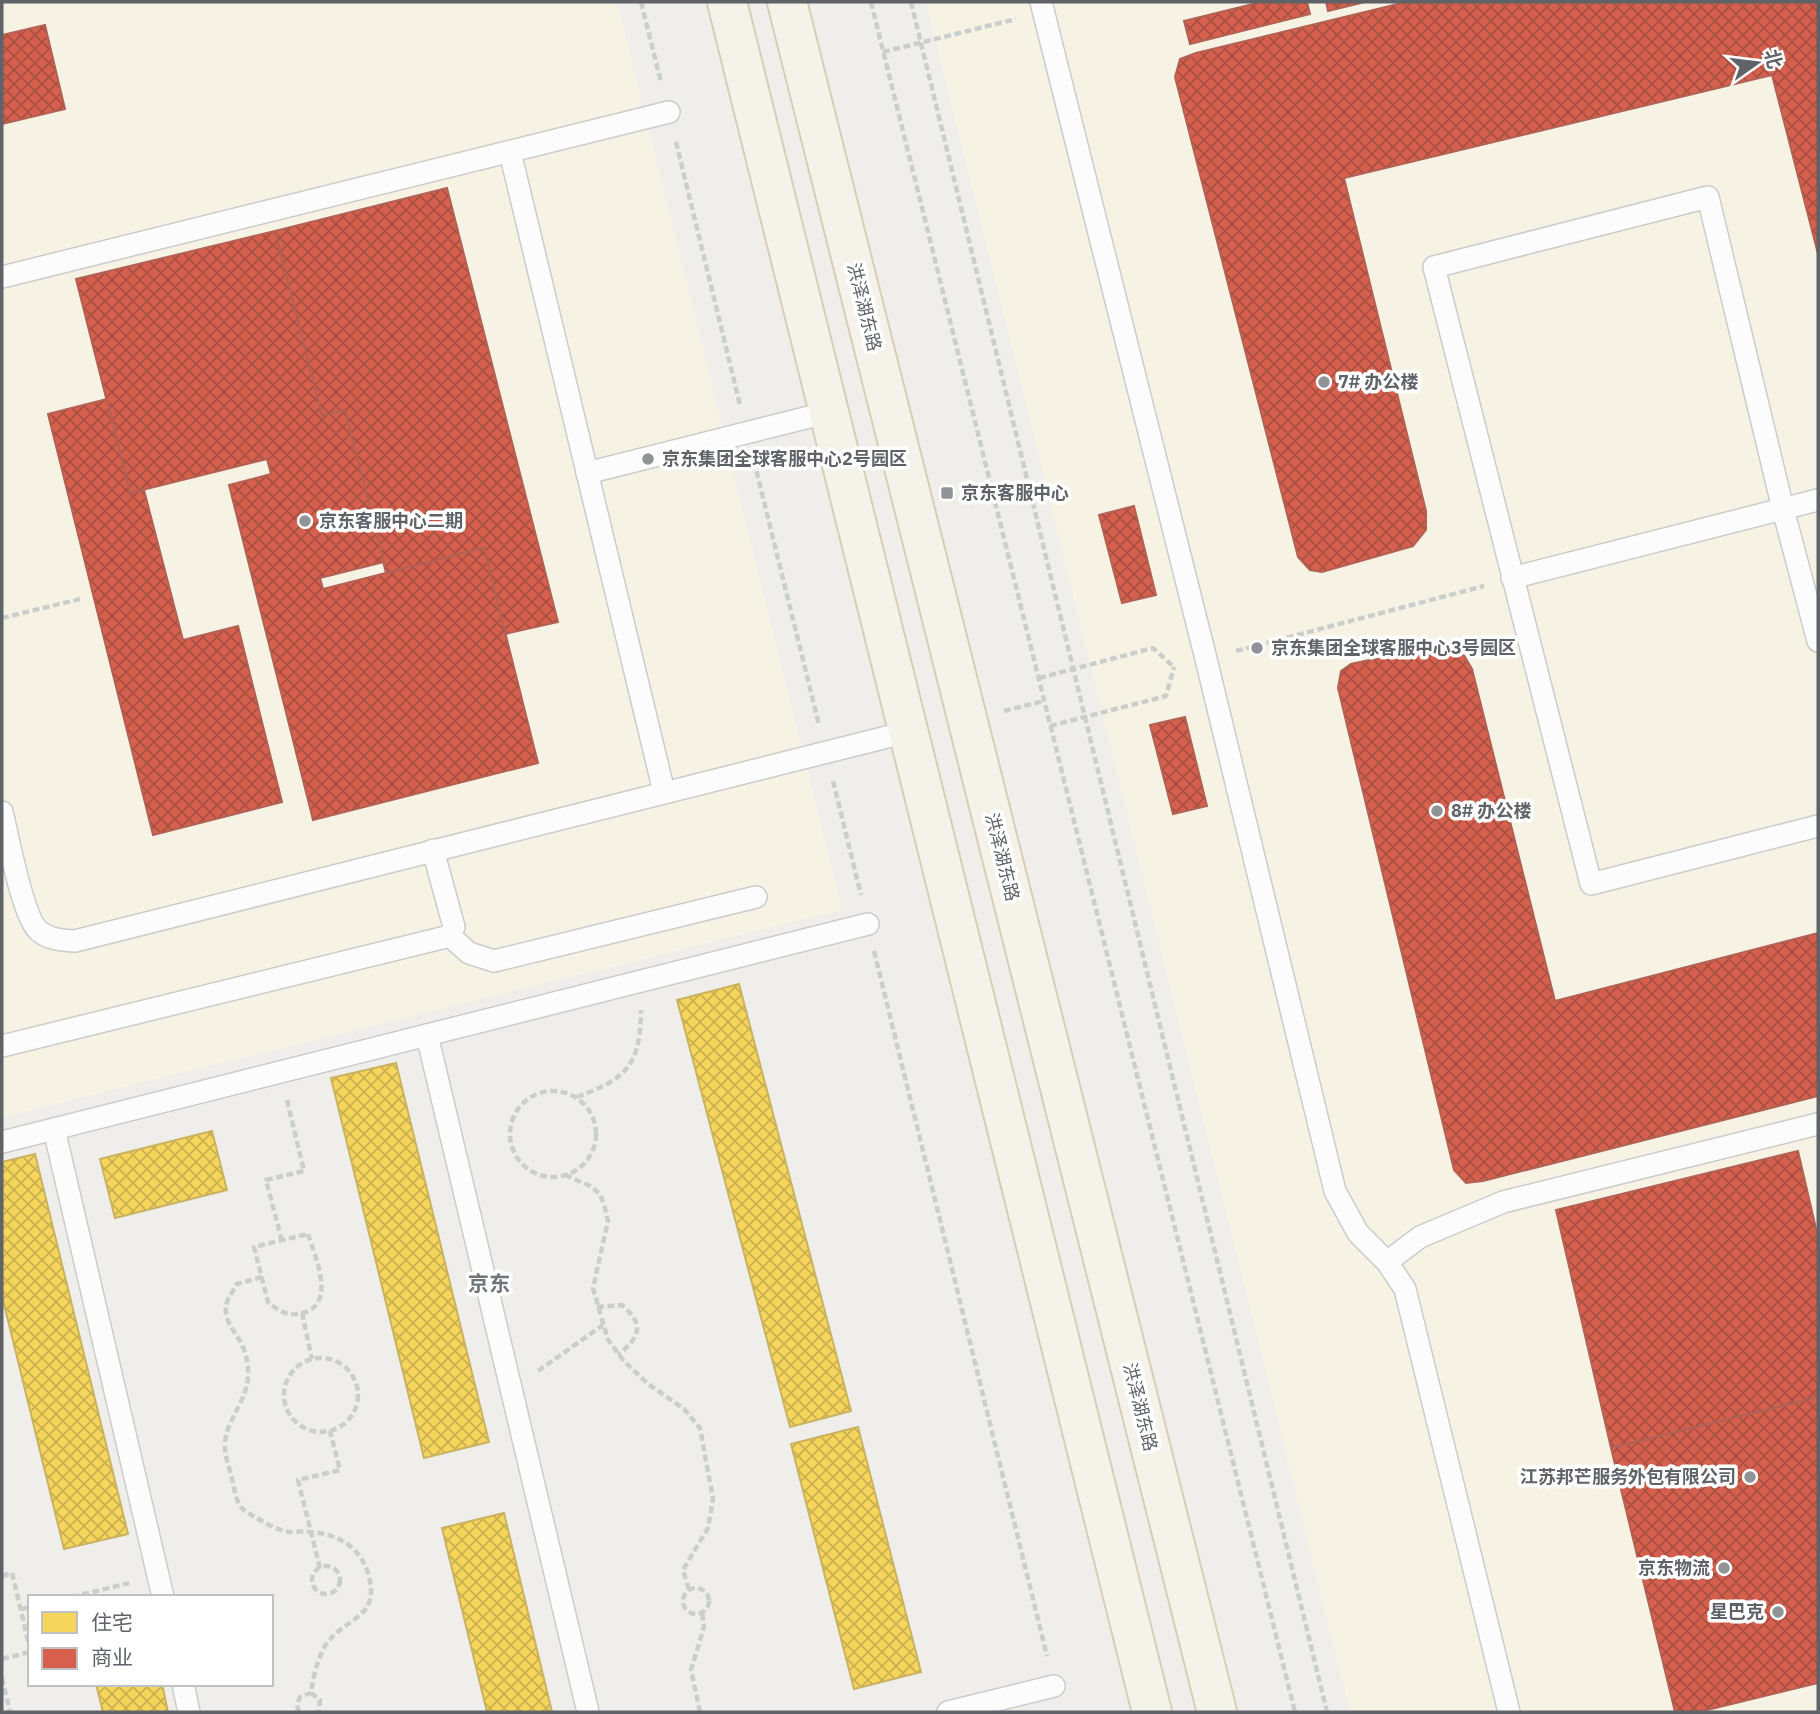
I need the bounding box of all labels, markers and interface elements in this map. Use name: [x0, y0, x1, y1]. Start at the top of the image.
north arrow: [1722, 28, 1792, 98]
text: 北: [1760, 47, 1787, 71]
street label: 洪泽湖东路: [842, 260, 887, 353]
place label: 7# 办公楼: [1338, 370, 1418, 393]
marker: 7# 办公楼: [1316, 374, 1332, 390]
place label: 京东集团全球客服中心2号园区: [662, 447, 907, 470]
marker: 京东集团全球客服中心2号园区: [640, 451, 656, 467]
place label: 京东客服中心: [961, 481, 1069, 504]
marker: 京东客服中心: [939, 485, 955, 501]
place label: 京东客服中心二期: [319, 509, 463, 532]
marker: 京东客服中心二期: [297, 513, 313, 529]
place label: 京东集团全球客服中心3号园区: [1271, 636, 1516, 659]
marker: 京东集团全球客服中心3号园区: [1249, 640, 1265, 656]
place label: 8# 办公楼: [1451, 799, 1531, 822]
marker: 8# 办公楼: [1429, 803, 1445, 819]
street label: 洪泽湖东路: [980, 810, 1025, 903]
district label: 京东: [468, 1269, 510, 1297]
street label: 洪泽湖东路: [1118, 1360, 1163, 1453]
place label: 江苏邦芒服务外包有限公司: [1520, 1465, 1736, 1488]
marker: 江苏邦芒服务外包有限公司: [1742, 1469, 1758, 1485]
place label: 京东物流: [1638, 1556, 1710, 1579]
marker: 京东物流: [1716, 1560, 1732, 1576]
legend: [28, 1595, 273, 1686]
place label: 星巴克: [1710, 1600, 1764, 1623]
marker: 星巴克: [1770, 1604, 1786, 1620]
text: 住宅: [91, 1608, 133, 1636]
text: 商业: [91, 1643, 133, 1671]

